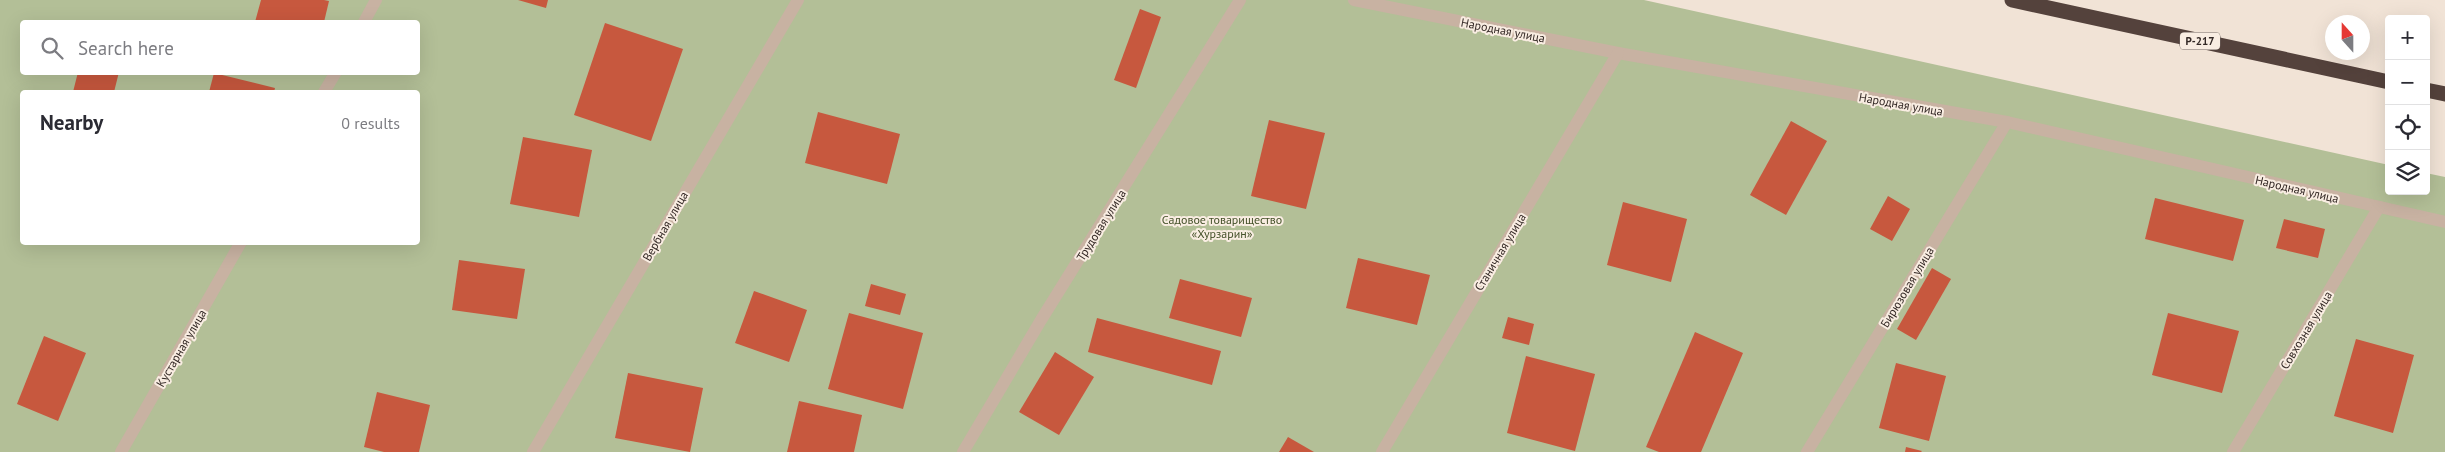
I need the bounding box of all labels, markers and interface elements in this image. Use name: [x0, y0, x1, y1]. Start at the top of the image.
street label: Народная улица: [1460, 15, 1546, 46]
north arrow: [2325, 15, 2370, 60]
map controls: [2385, 15, 2430, 195]
button: +: [2385, 15, 2430, 60]
search box: [20, 20, 420, 75]
road number: Р-217: [2180, 32, 2220, 49]
icon: search: [38, 34, 66, 62]
text: Search here: [78, 36, 174, 60]
button: −: [2385, 60, 2430, 105]
street label: Народная улица: [1858, 89, 1944, 119]
button: locate: [2385, 105, 2430, 150]
text: Nearby: [40, 109, 103, 136]
text: 0 results: [341, 113, 400, 133]
button: layers: [2385, 150, 2430, 195]
street label: Народная улица: [2254, 172, 2340, 206]
street label: Трудовая улица: [1073, 186, 1129, 263]
street label: Вербная улица: [639, 188, 691, 263]
street label: Станичная улица: [1471, 211, 1529, 293]
park label: Садовое товарищество «Хурзарин»: [1162, 212, 1282, 241]
street label: Бирюзовая улица: [1877, 244, 1937, 330]
street label: Совхозная улица: [2277, 288, 2335, 372]
street label: Кустарная улица: [153, 306, 209, 389]

